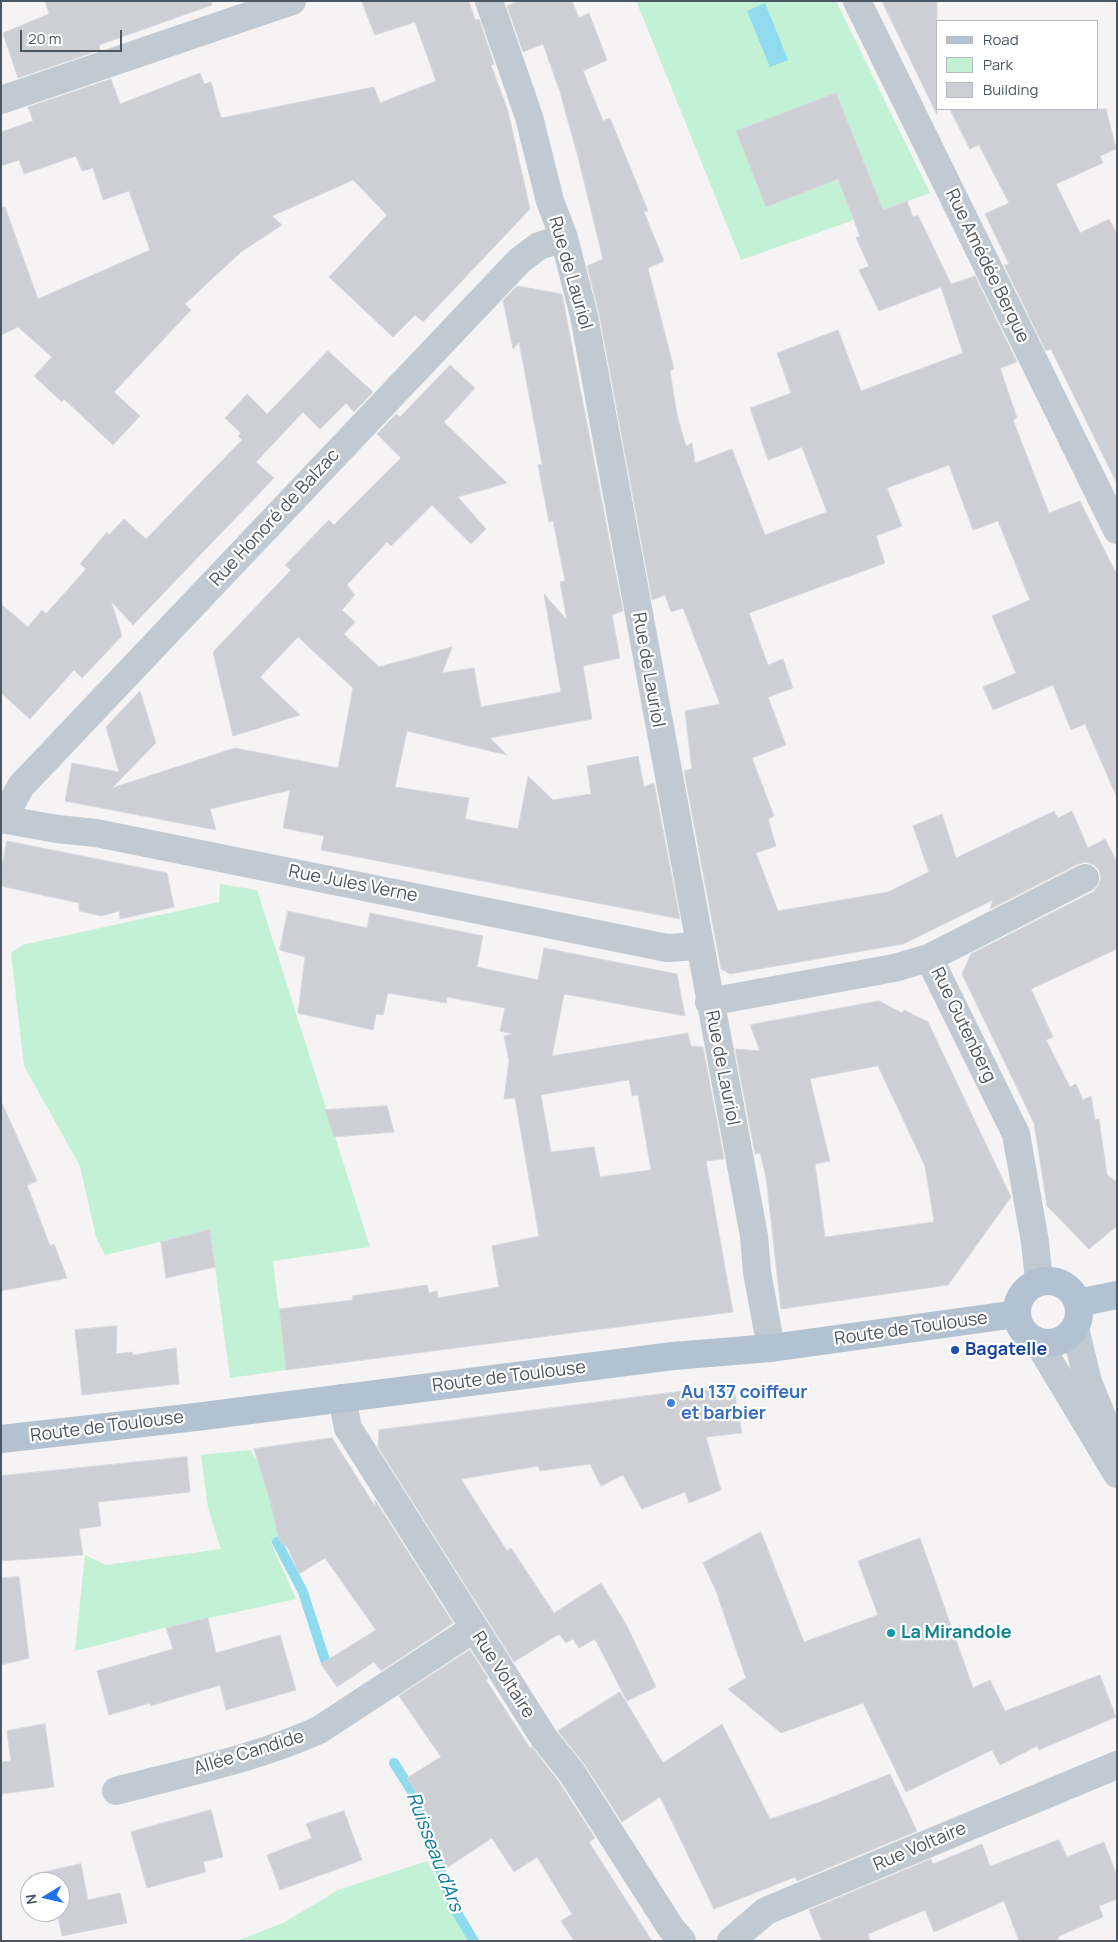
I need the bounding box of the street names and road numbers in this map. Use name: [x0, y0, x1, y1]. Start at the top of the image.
street label: Rue Amédée Berque: [940, 186, 1034, 346]
street label: Rue de Lauriol: [544, 214, 596, 332]
street label: Rue Honoré de Balzac: [206, 445, 344, 591]
street label: Rue de Lauriol: [627, 611, 669, 729]
street label: Rue Jules Verne: [287, 861, 419, 907]
street label: Rue Gutenberg: [926, 964, 1000, 1086]
street label: Rue de Lauriol: [700, 1009, 744, 1127]
street label: Route de Toulouse: [833, 1308, 989, 1350]
street label: Route de Toulouse: [431, 1357, 587, 1397]
street label: Route de Toulouse: [29, 1407, 185, 1447]
street label: Rue Voltaire: [467, 1628, 539, 1722]
street label: Allée Candide: [191, 1726, 307, 1780]
street label: Rue Voltaire: [870, 1818, 970, 1876]

